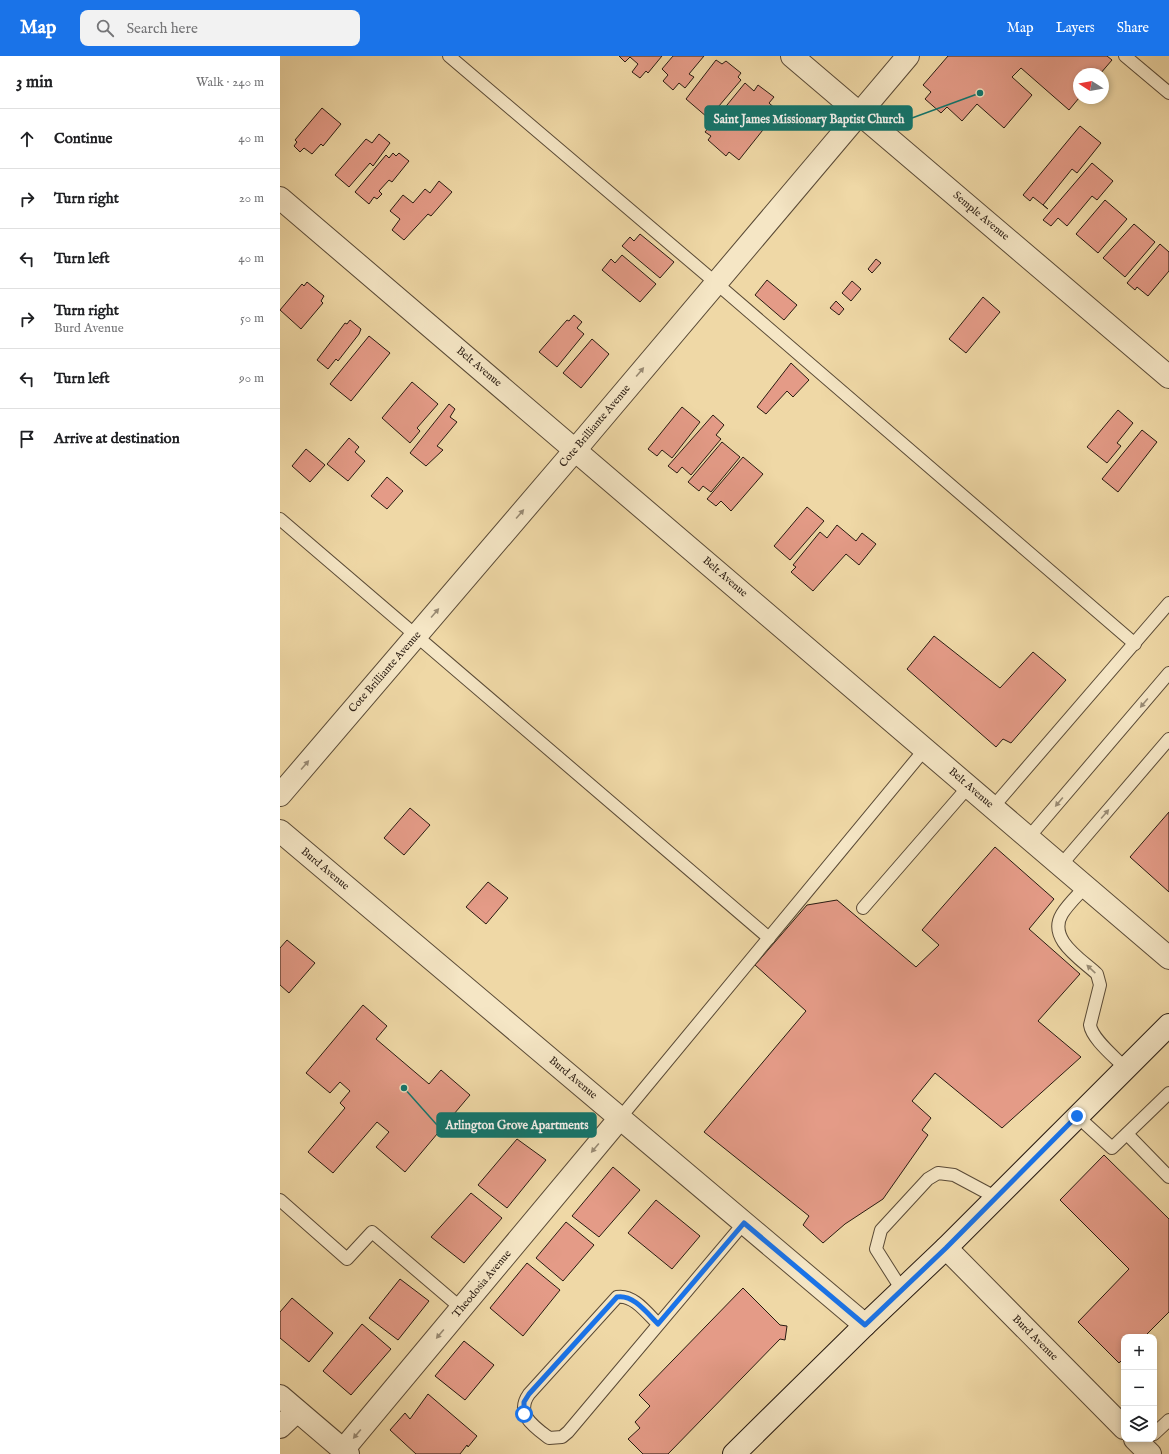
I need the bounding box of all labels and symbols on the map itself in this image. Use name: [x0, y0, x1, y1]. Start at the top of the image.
north arrow: [1073, 68, 1109, 104]
callout: Saint James Missionary Baptist Church: [705, 106, 912, 130]
text: Saint James Missionary Baptist Church: [714, 112, 905, 128]
street label: Semple Avenue: [950, 188, 1012, 244]
street label: Belt Avenue: [453, 344, 505, 390]
one-way arrow: [636, 367, 645, 378]
street label: Cote Brilliante Avenue: [556, 382, 634, 470]
one-way arrow: [515, 509, 524, 519]
street label: Belt Avenue: [700, 554, 750, 600]
one-way arrow: [431, 608, 440, 618]
street label: Cote Brilliante Avenue: [346, 628, 424, 716]
one-way arrow: [1139, 697, 1148, 708]
one-way arrow: [301, 760, 310, 770]
street label: Belt Avenue: [946, 765, 996, 811]
one-way arrow: [1055, 796, 1064, 807]
one-way arrow: [1100, 809, 1109, 820]
street label: Burd Avenue: [298, 845, 352, 893]
one-way arrow: [1087, 965, 1096, 974]
street label: Burd Avenue: [546, 1054, 600, 1102]
route end: [1068, 1107, 1086, 1125]
callout: Arlington Grove Apartments: [437, 1113, 596, 1137]
text: Arlington Grove Apartments: [445, 1118, 589, 1134]
one-way arrow: [591, 1143, 599, 1153]
street label: Theodosia Avenue: [450, 1247, 514, 1321]
street label: Burd Avenue: [1009, 1312, 1061, 1364]
one-way arrow: [436, 1328, 445, 1339]
route start: [515, 1405, 533, 1423]
one-way arrow: [353, 1429, 362, 1439]

